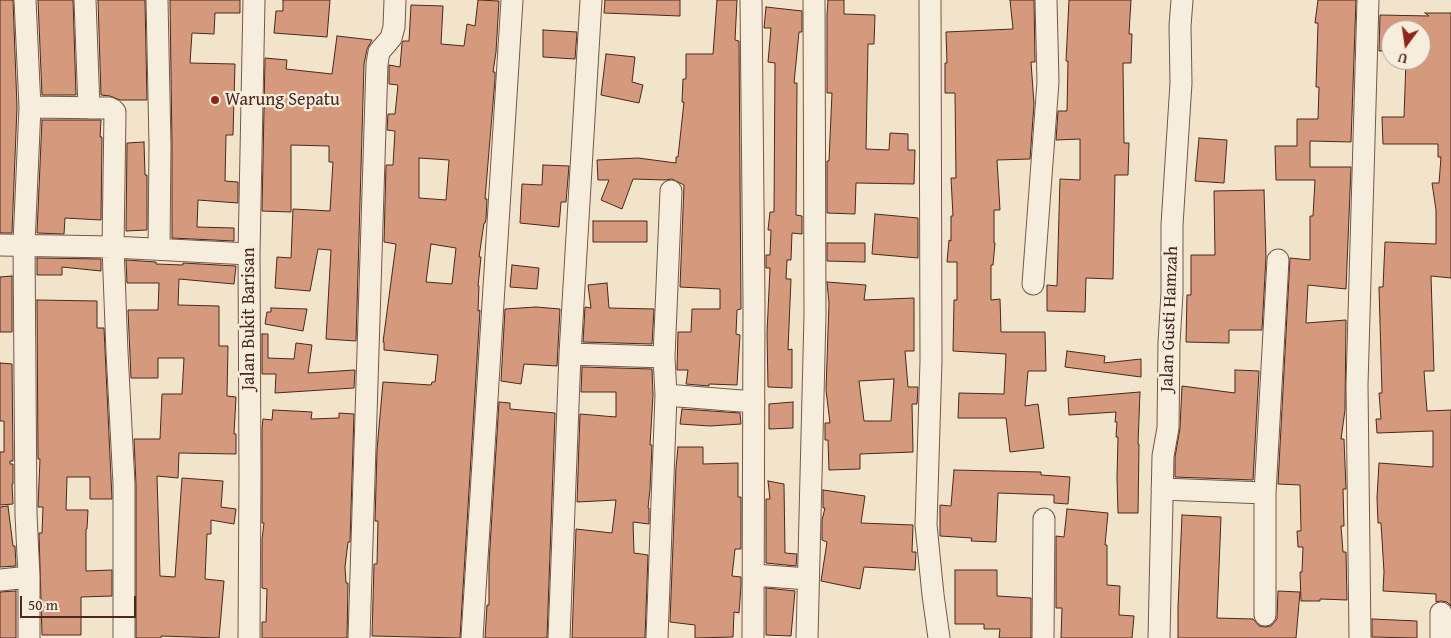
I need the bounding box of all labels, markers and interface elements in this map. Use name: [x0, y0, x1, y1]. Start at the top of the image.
north arrow: [1381, 20, 1431, 70]
text: U: [1396, 48, 1410, 69]
place label: Warung Sepatu: [225, 89, 340, 111]
marker: Warung Sepatu: [209, 94, 221, 106]
street label: Jalan Gusti Hamzah: [1157, 246, 1183, 392]
street label: Jalan Bukit Barisan: [238, 247, 260, 391]
scale bar: [22, 586, 139, 618]
text: 50 m: [28, 594, 58, 615]

